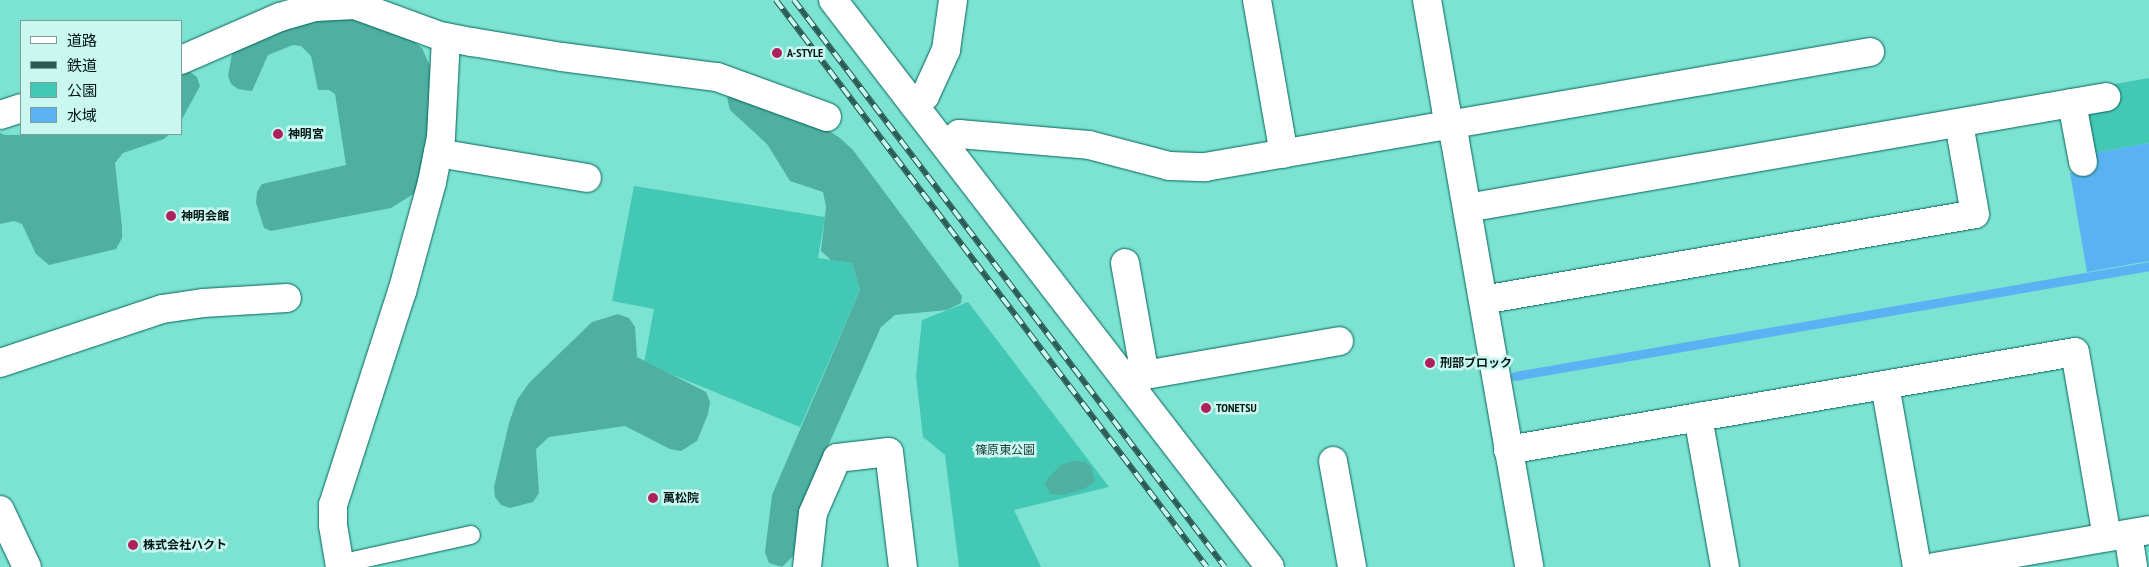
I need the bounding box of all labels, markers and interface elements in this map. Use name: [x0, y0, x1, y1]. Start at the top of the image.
legend: [20, 20, 182, 135]
text: 道路: [67, 31, 97, 50]
place label: A-STYLE: [787, 46, 823, 60]
marker: A-STYLE: [771, 47, 783, 59]
text: 鉄道: [67, 56, 97, 75]
text: 公園: [67, 81, 97, 100]
text: 水域: [67, 106, 97, 125]
place label: 神明宮: [288, 127, 324, 141]
marker: 神明宮: [272, 128, 284, 140]
place label: 神明会館: [181, 209, 229, 223]
marker: 神明会館: [165, 210, 177, 222]
place label: 刑部ブロック: [1440, 356, 1512, 370]
marker: 刑部ブロック: [1424, 357, 1436, 369]
place label: TONETSU: [1216, 401, 1257, 415]
marker: TONETSU: [1200, 402, 1212, 414]
park label: 篠原東公園: [975, 443, 1035, 457]
place label: 萬松院: [663, 491, 699, 505]
marker: 萬松院: [647, 492, 659, 504]
place label: 株式会社ハクト: [143, 538, 227, 552]
marker: 株式会社ハクト: [127, 539, 139, 551]

